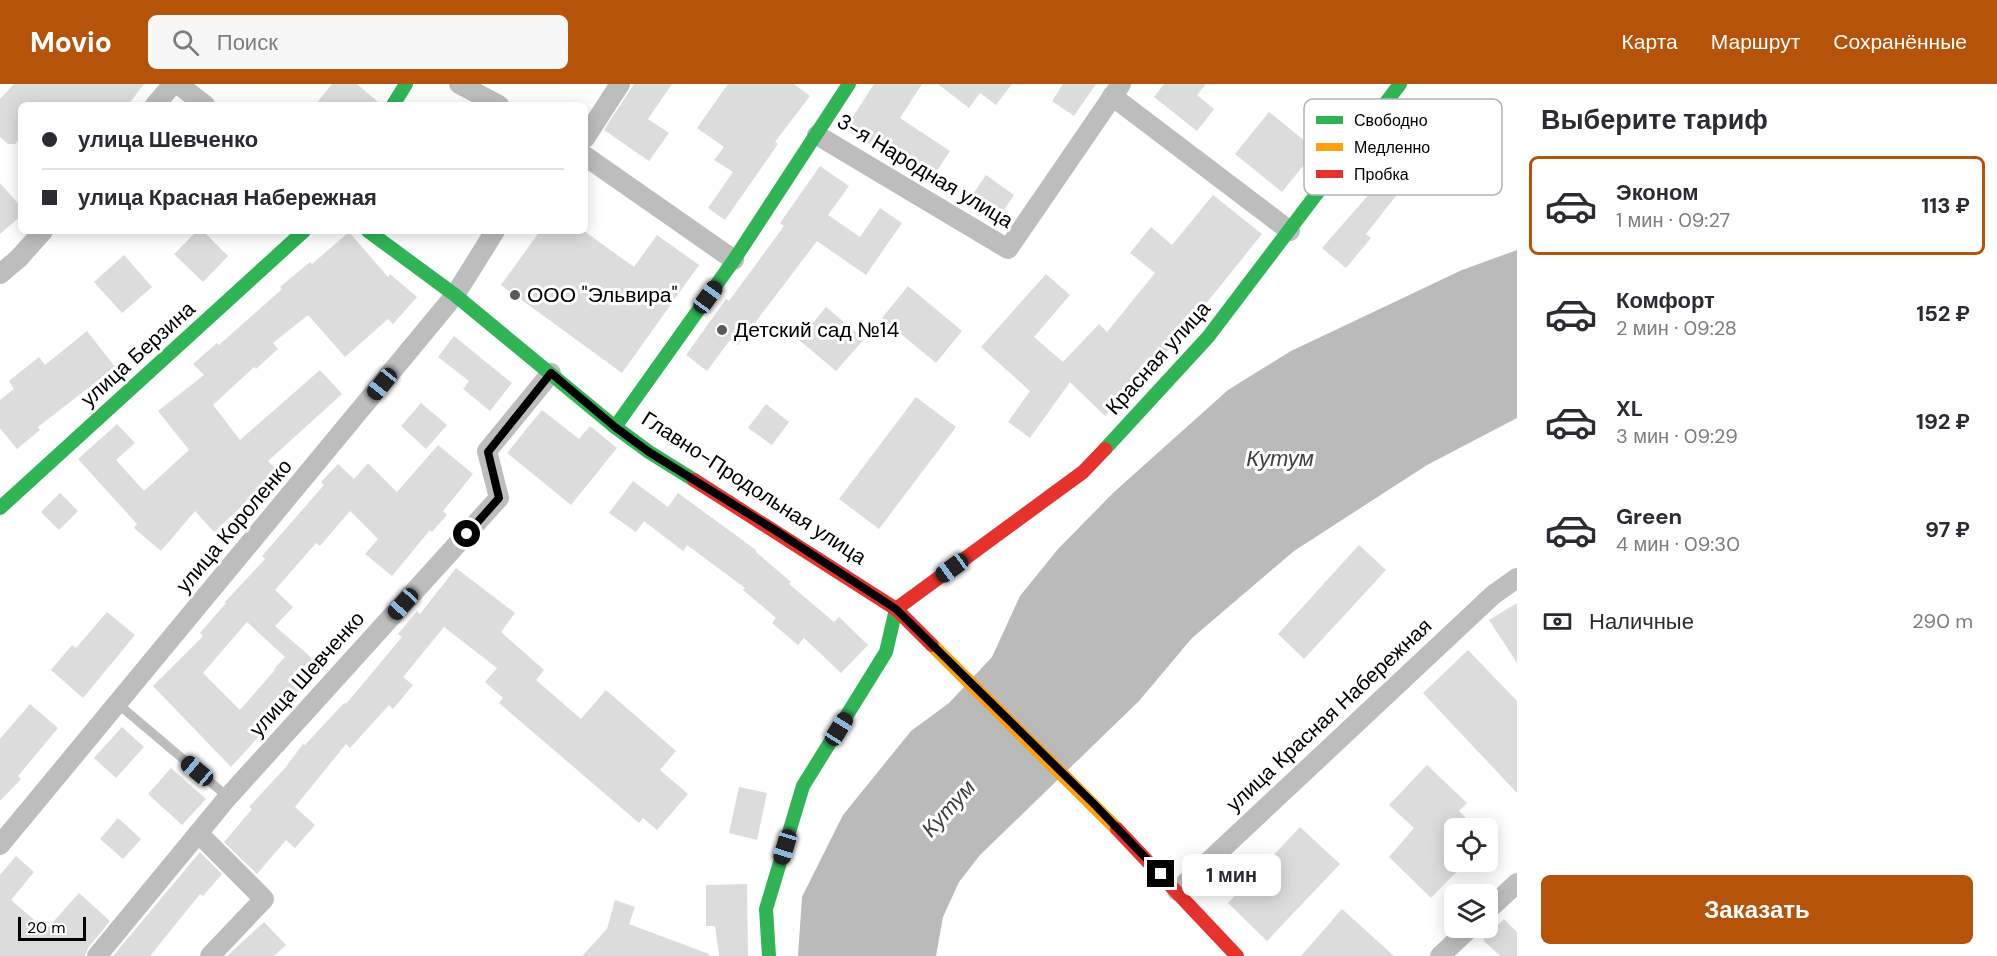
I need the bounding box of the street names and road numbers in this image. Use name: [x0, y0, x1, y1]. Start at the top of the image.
street label: 3-я Народная улица: [832, 107, 1018, 235]
street label: улица Берзина: [75, 295, 201, 413]
street label: Красная улица: [1099, 295, 1217, 421]
street label: Главно-Продольная улица: [636, 405, 872, 571]
street label: улица Короленко: [170, 453, 298, 599]
street label: улица Шевченко: [243, 605, 371, 743]
street label: улица Красная Набережная: [1220, 612, 1438, 818]

